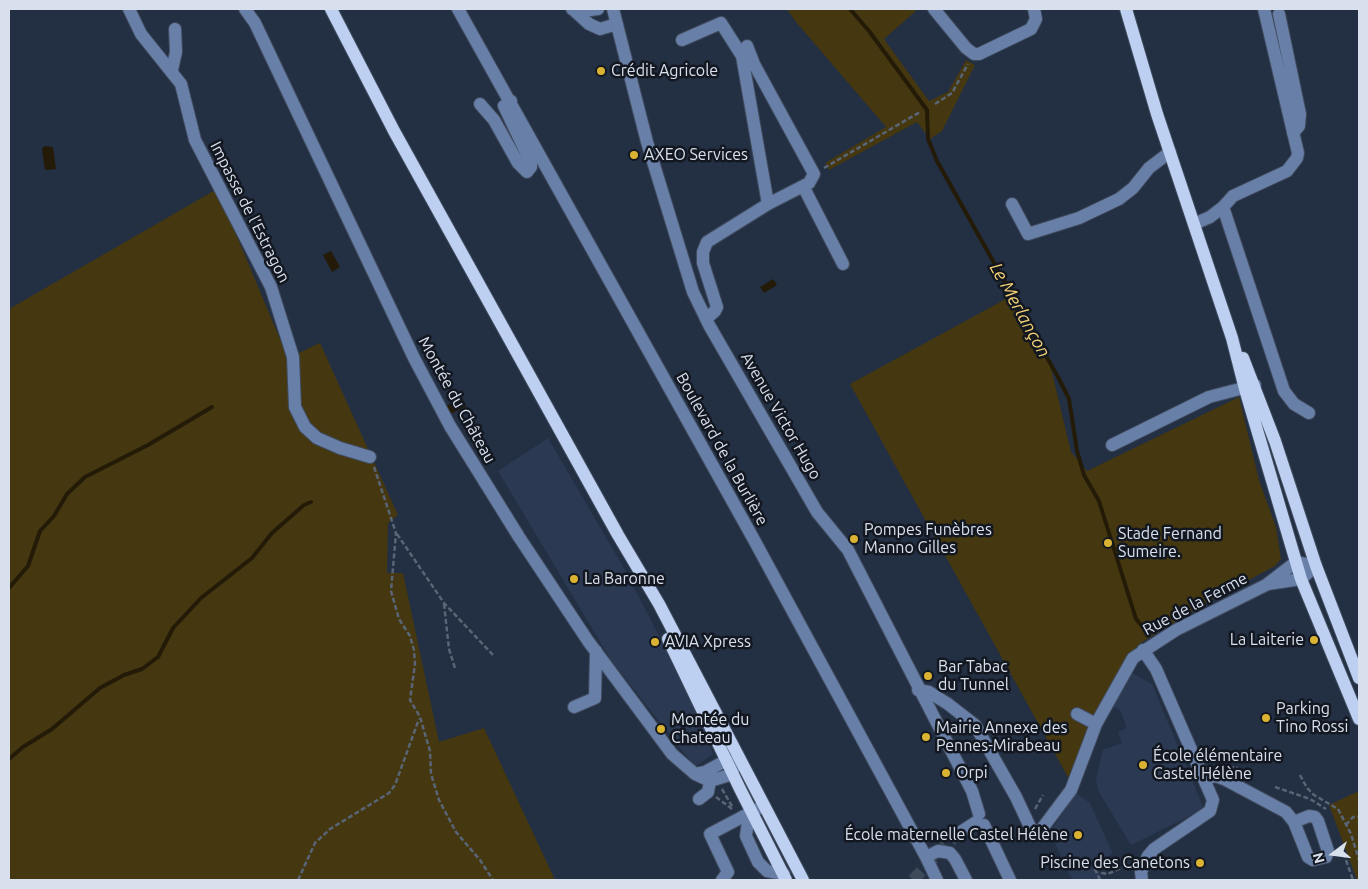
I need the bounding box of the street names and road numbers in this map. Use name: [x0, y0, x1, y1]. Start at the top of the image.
street label: Impasse de l’Estragon: [206, 138, 294, 286]
street label: Montée du Château: [414, 333, 500, 467]
street label: Avenue Victor Hugo: [737, 349, 825, 483]
street label: Boulevard de la Burlière: [672, 369, 772, 529]
street label: Rue de la Ferme: [1140, 568, 1250, 640]

